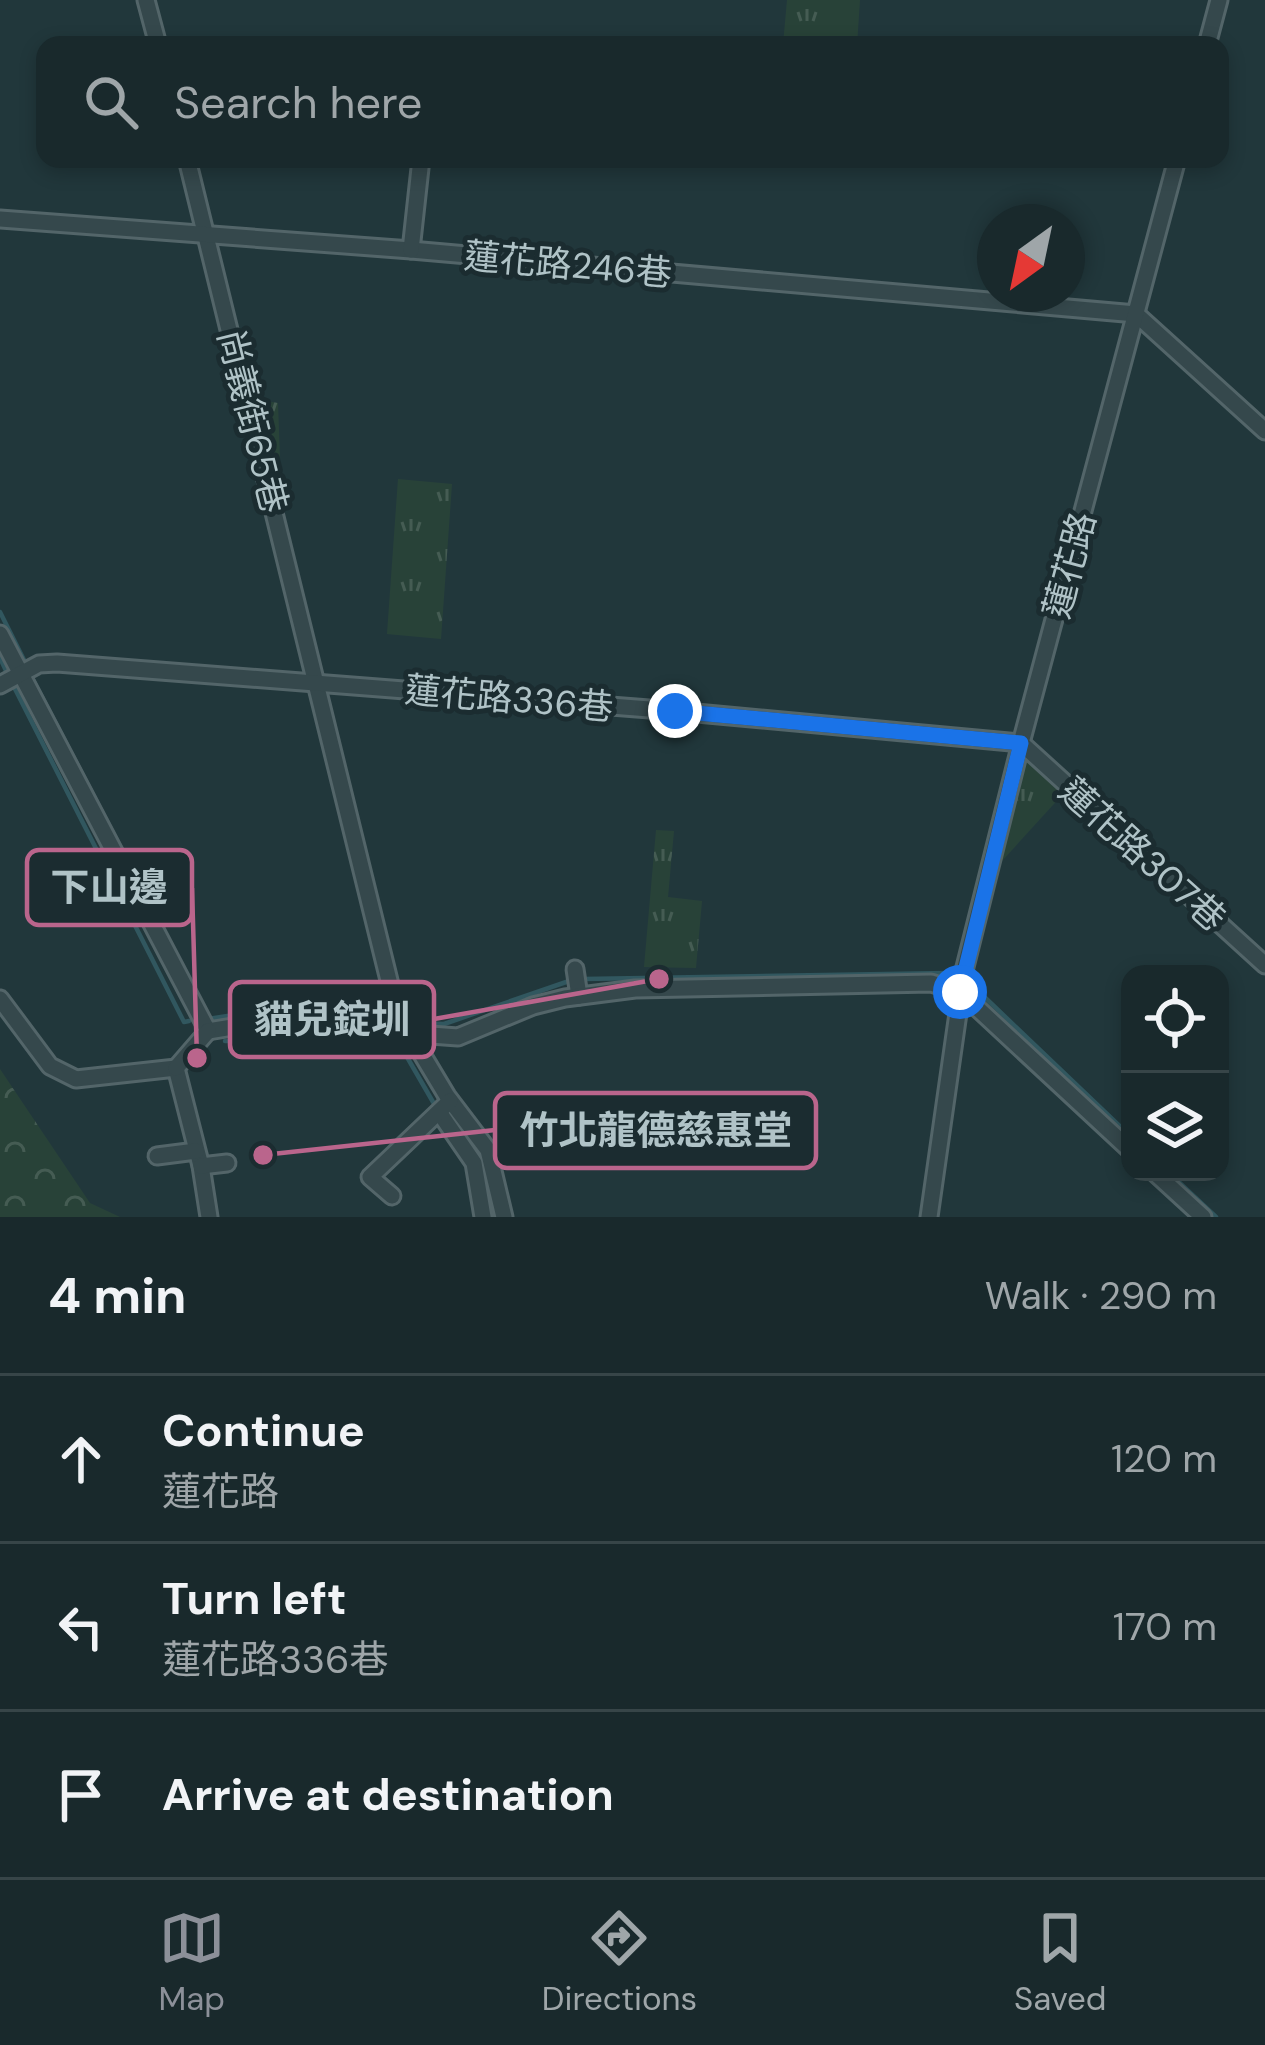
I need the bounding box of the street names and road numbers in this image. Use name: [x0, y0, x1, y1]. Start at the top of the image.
street label: 蓮花路246巷: [462, 232, 674, 297]
street label: 尚義街65巷: [207, 324, 298, 518]
street label: 蓮花路: [1033, 507, 1106, 623]
street label: 蓮花路336巷: [403, 666, 615, 731]
street label: 蓮花路307巷: [1049, 767, 1236, 942]

